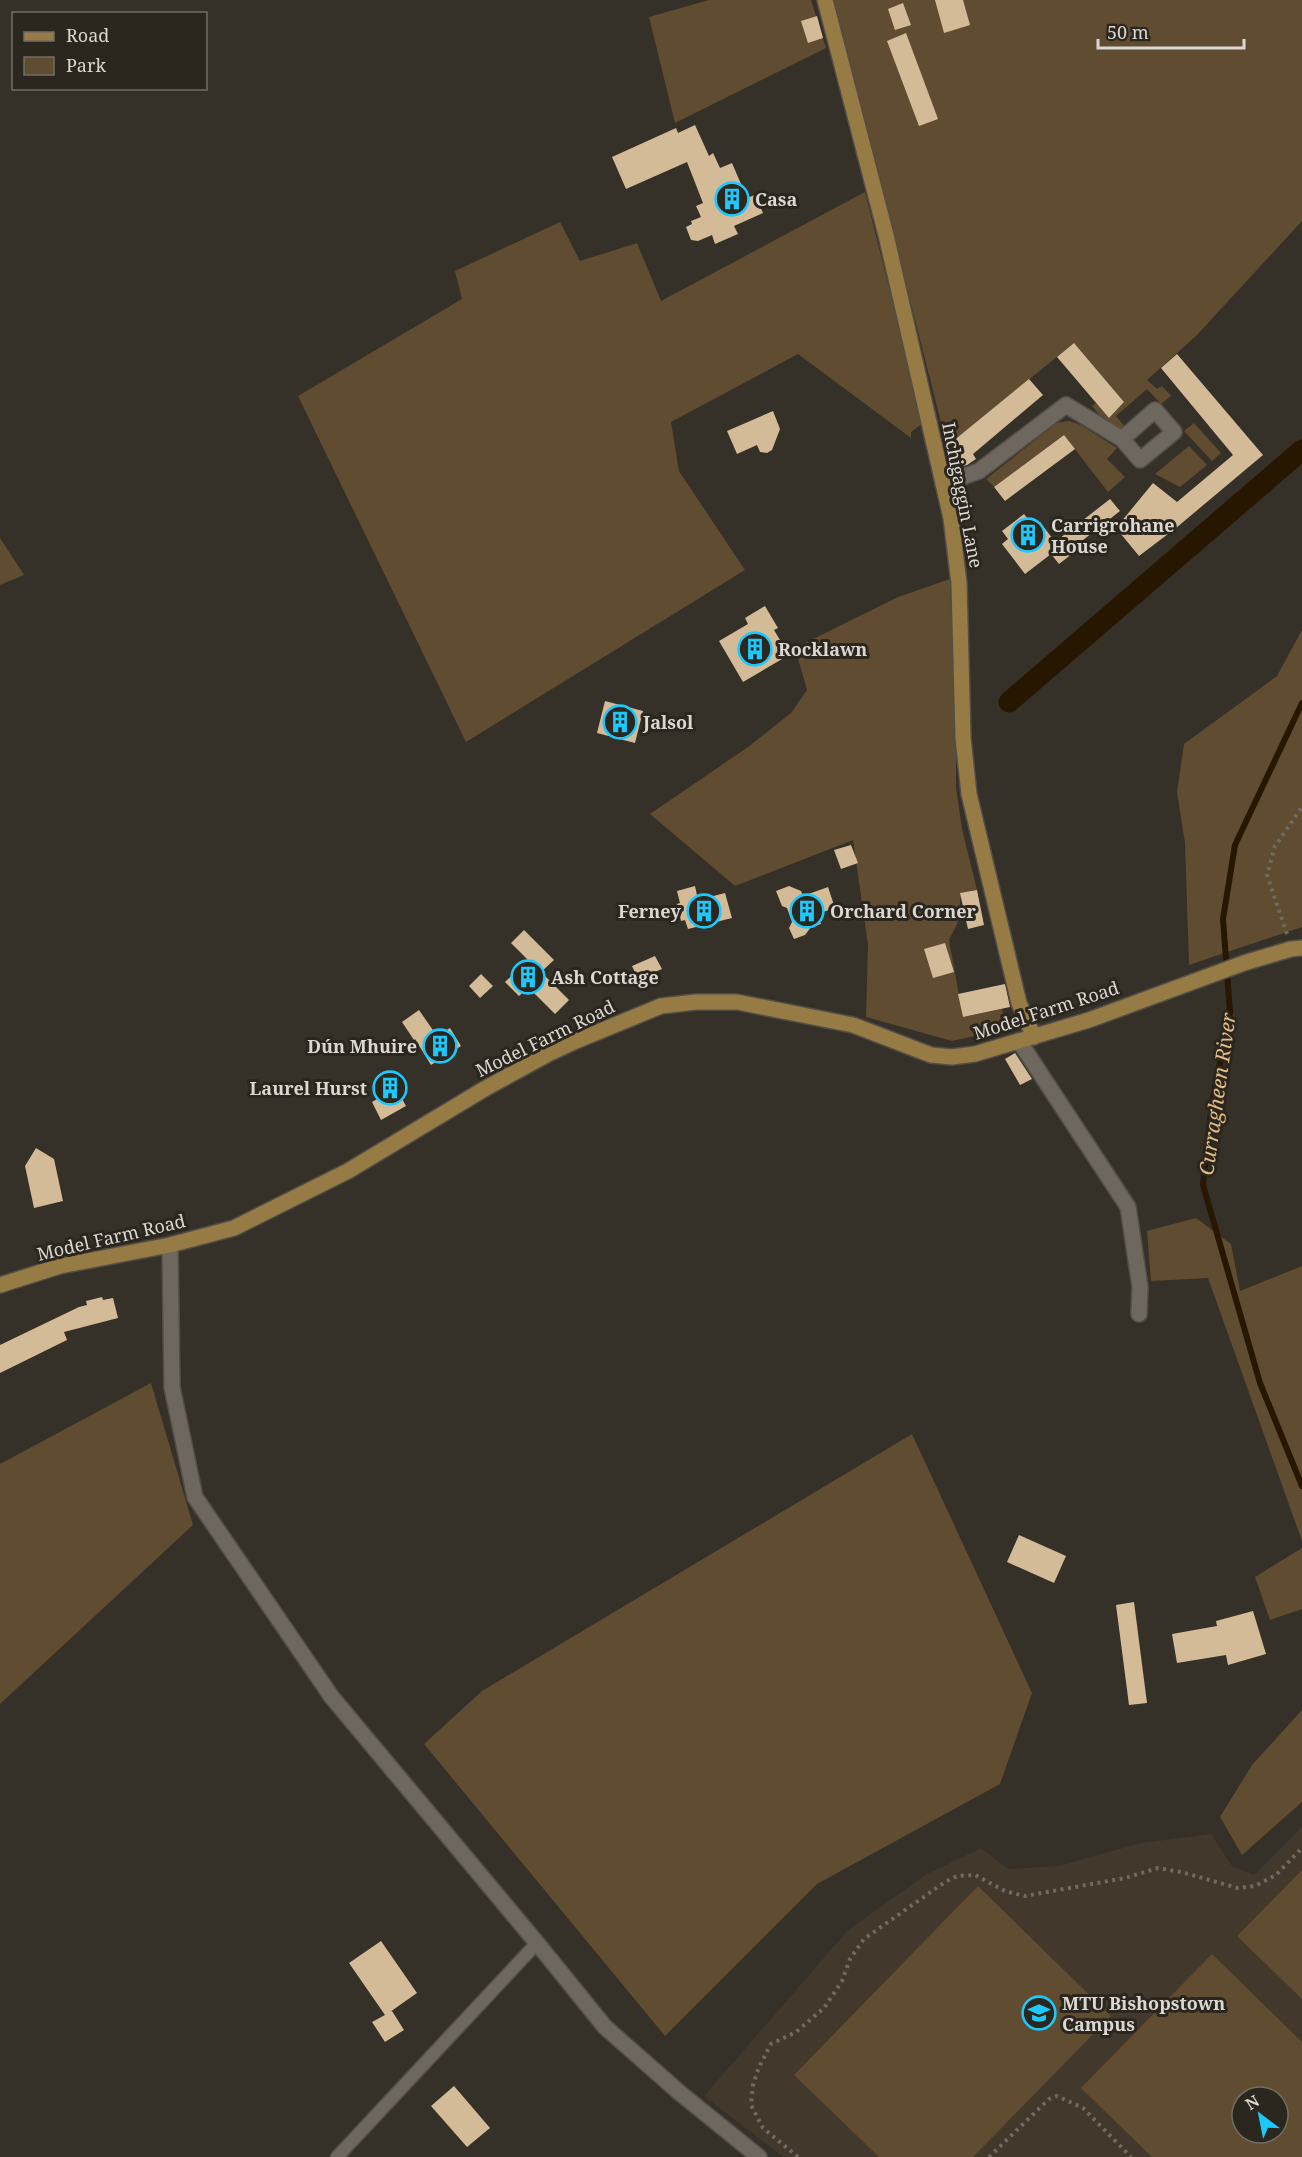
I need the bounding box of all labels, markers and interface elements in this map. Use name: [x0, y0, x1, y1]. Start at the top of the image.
legend: [12, 12, 207, 90]
scale bar: [1098, 12, 1244, 50]
text: 50 m: [1107, 20, 1149, 44]
text: Road: [66, 23, 109, 47]
text: Park: [66, 53, 106, 77]
building icon: Casa: [714, 181, 750, 217]
place label: Casa: [755, 187, 797, 211]
street label: Inchigaggin Lane: [937, 420, 989, 570]
place label: Carrigrohane House: [1051, 513, 1175, 558]
building icon: Carrigrohane House: [1010, 517, 1046, 553]
building icon: Rocklawn: [737, 631, 773, 667]
place label: Rocklawn: [778, 637, 867, 661]
building icon: Jalsol: [602, 704, 638, 740]
place label: Jalsol: [642, 710, 694, 734]
building icon: Ferney: [686, 893, 722, 929]
building icon: Orchard Corner: [789, 893, 825, 929]
place label: Ferney: [618, 899, 682, 923]
place label: Orchard Corner: [830, 899, 976, 923]
building icon: Ash Cottage: [510, 959, 546, 995]
place label: Ash Cottage: [551, 965, 659, 989]
street label: Model Farm Road: [970, 975, 1122, 1045]
street label: Model Farm Road: [472, 994, 618, 1082]
water label: Curragheen River: [1192, 1010, 1242, 1177]
building icon: Dún Mhuire: [422, 1028, 458, 1064]
place label: Dún Mhuire: [307, 1034, 417, 1058]
building icon: Laurel Hurst: [372, 1070, 408, 1106]
place label: Laurel Hurst: [250, 1076, 367, 1100]
street label: Model Farm Road: [34, 1208, 188, 1266]
place label: MTU Bishopstown Campus: [1062, 1991, 1225, 2036]
school or university icon: MTU Bishopstown Campus: [1021, 1995, 1057, 2031]
north arrow: [1230, 2085, 1290, 2145]
text: N: [1241, 2089, 1264, 2115]

